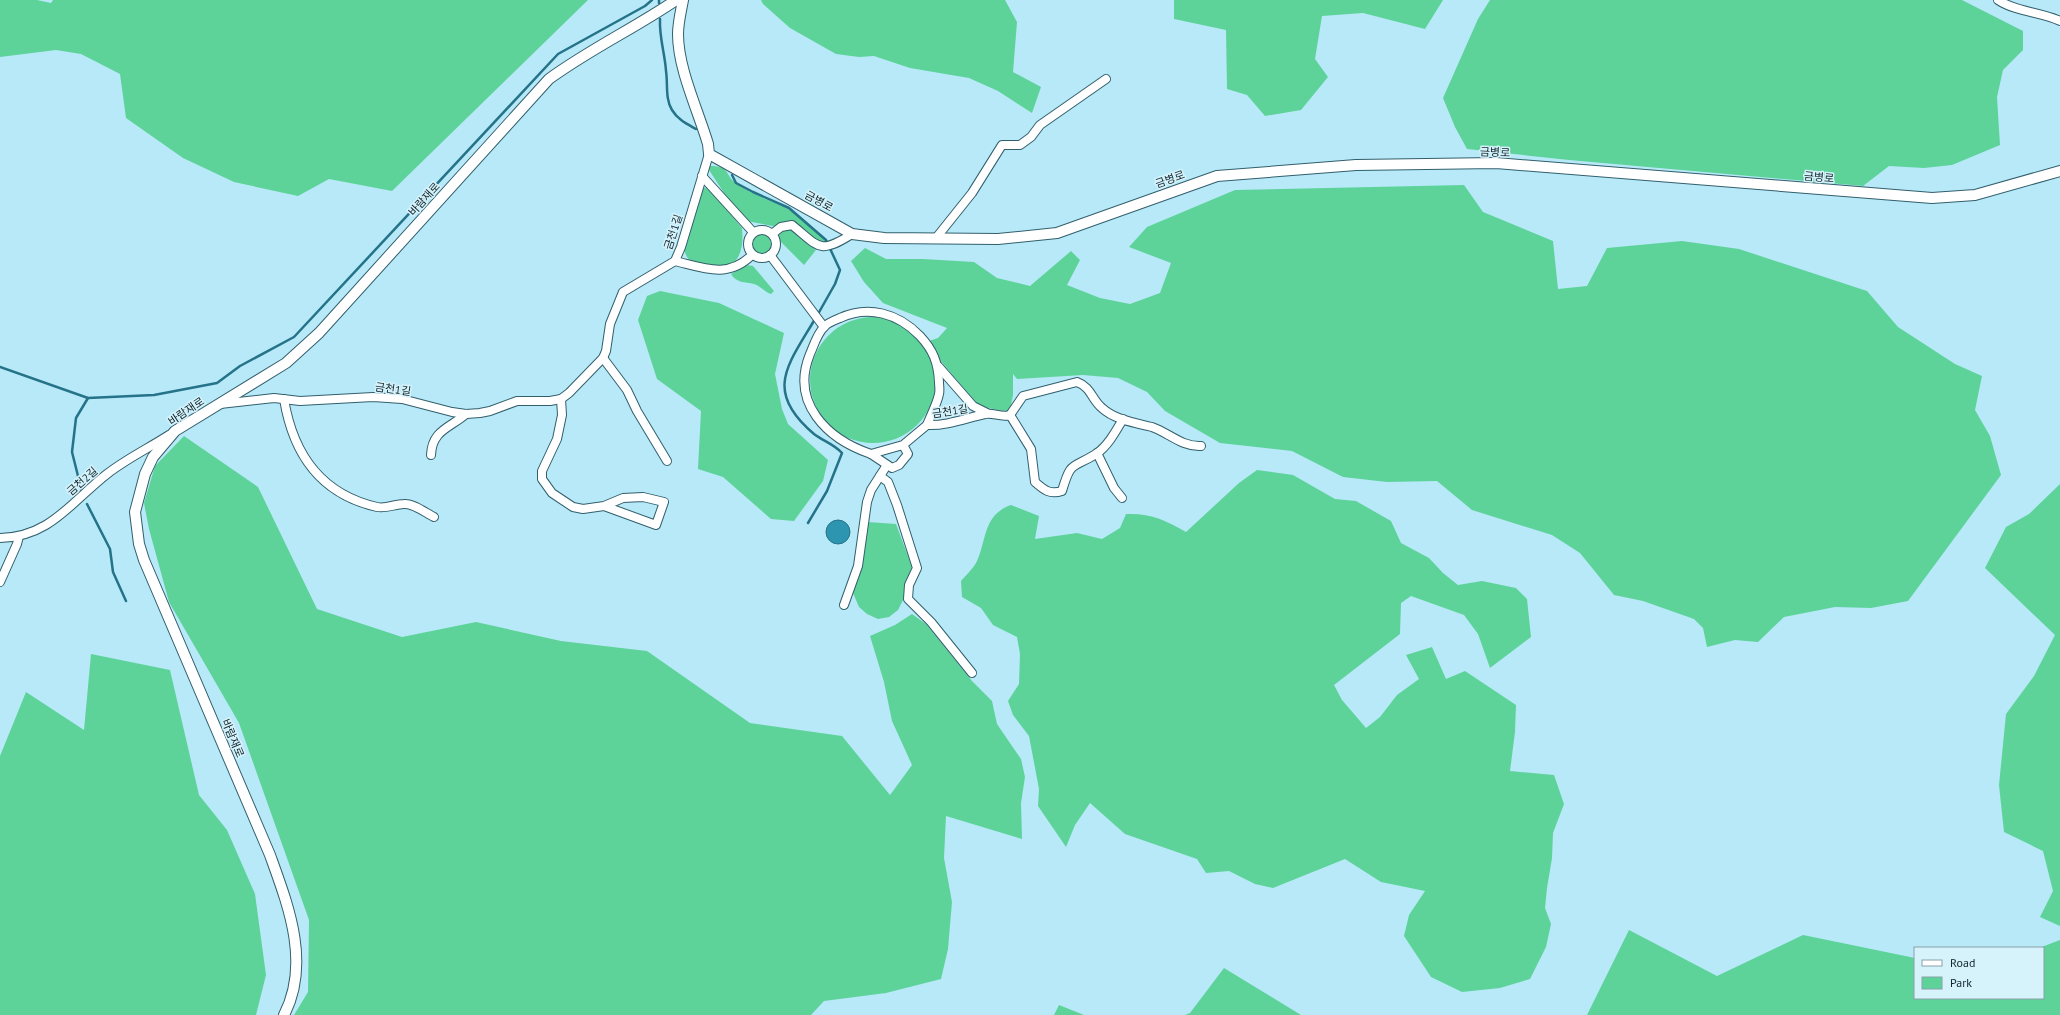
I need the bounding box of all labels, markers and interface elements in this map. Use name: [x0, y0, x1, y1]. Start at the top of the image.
street label: 금병로: [1480, 144, 1510, 160]
street label: 금병로: [1153, 167, 1187, 191]
street label: 금병로: [1803, 169, 1835, 185]
street label: 바람재로: [405, 179, 443, 219]
street label: 금병로: [802, 188, 836, 214]
street label: 금천1길: [661, 213, 685, 251]
street label: 금천1길: [374, 380, 412, 398]
street label: 바람재로: [165, 394, 207, 428]
street label: 금천1길: [931, 401, 969, 421]
street label: 금천2길: [64, 464, 100, 498]
street label: 바람재로: [219, 717, 247, 759]
legend: [1914, 947, 2044, 999]
text: Road: [1950, 955, 1975, 970]
text: Park: [1950, 975, 1972, 990]

